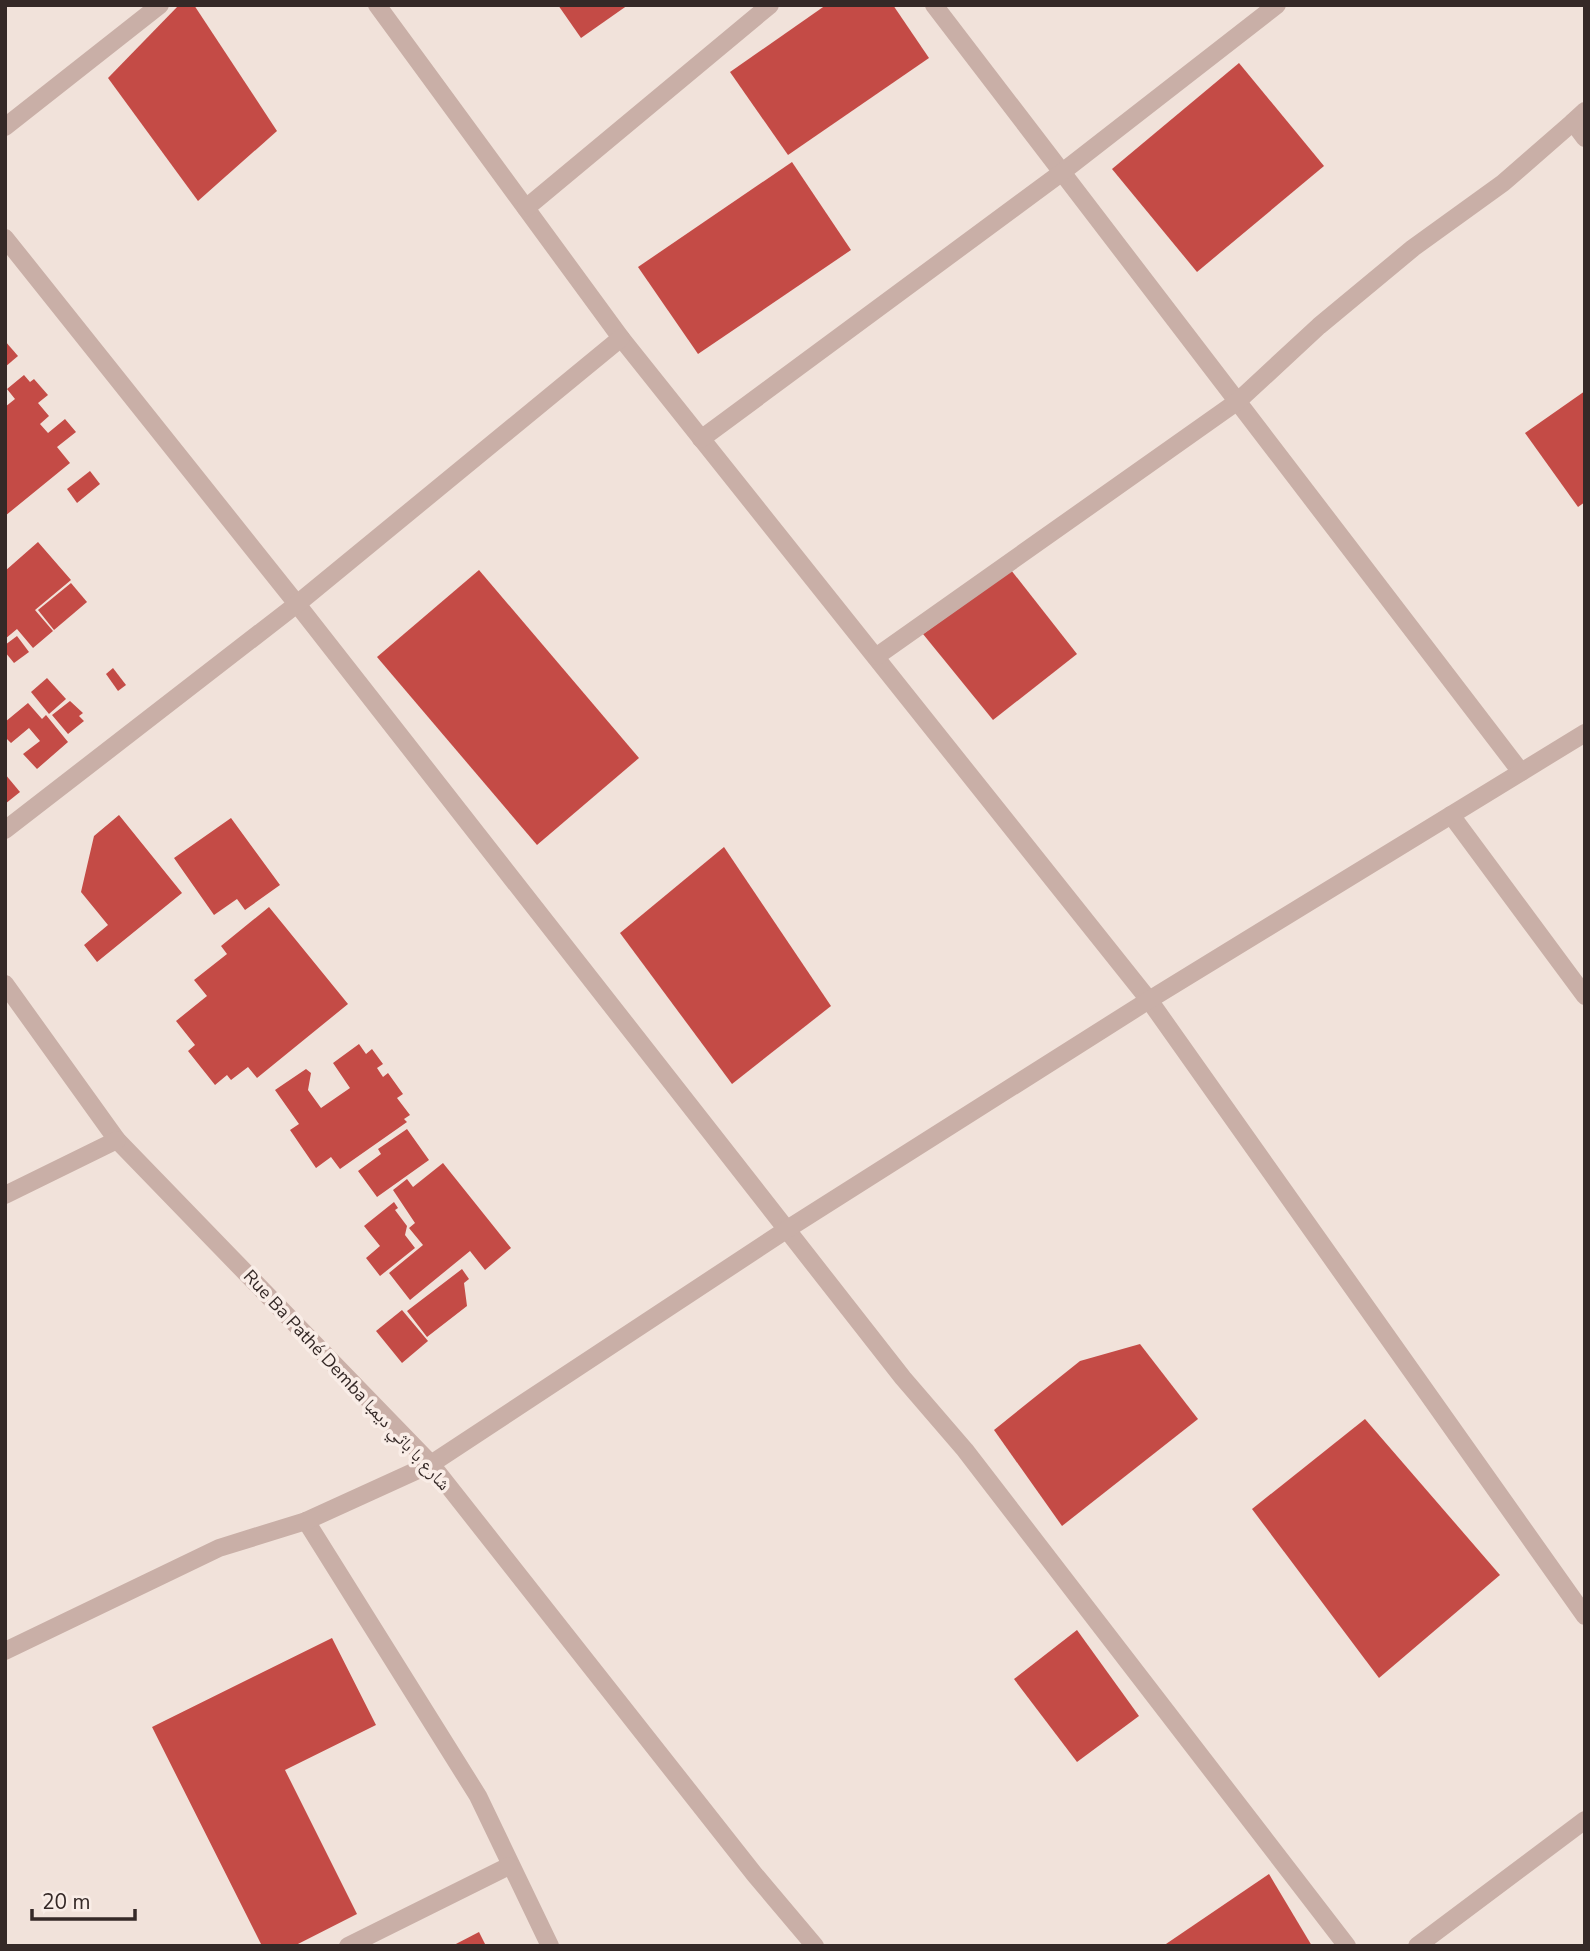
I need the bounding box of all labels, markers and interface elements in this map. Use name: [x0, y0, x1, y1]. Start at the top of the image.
street label: Rue Ba Pathé Demba شارع با باثي ديمبا: [236, 1265, 456, 1497]
scale bar: [32, 1878, 135, 1922]
text: 20 m: [42, 1888, 91, 1916]

